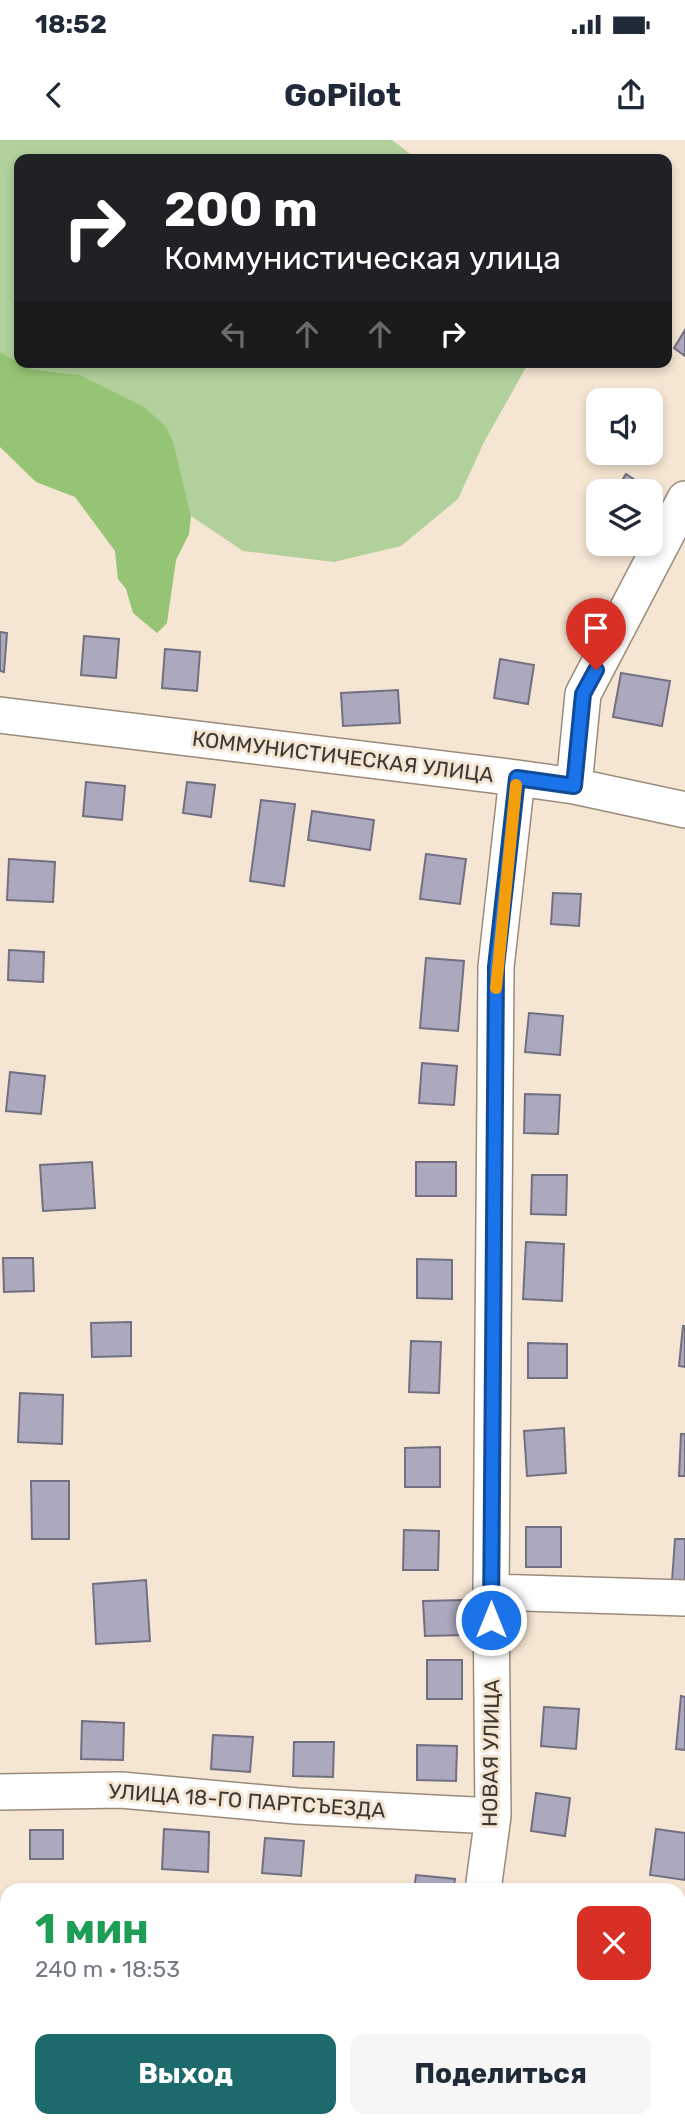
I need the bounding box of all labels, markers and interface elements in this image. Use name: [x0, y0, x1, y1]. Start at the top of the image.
text: 18:52: [35, 9, 107, 40]
icon: back: [35, 76, 73, 114]
text: GoPilot: [284, 76, 401, 114]
icon: share: [612, 76, 650, 114]
text: 200 m: [164, 180, 318, 238]
icon: right: [49, 182, 140, 273]
text: Коммунистическая улица: [164, 239, 561, 277]
icon: left: [215, 315, 253, 353]
icon: ahead: [288, 315, 326, 353]
icon: ahead: [361, 315, 399, 353]
icon: right: [434, 315, 472, 353]
map controls: [586, 388, 663, 556]
button: sound: [586, 388, 663, 465]
button: layers: [586, 479, 663, 556]
pin: [566, 598, 626, 670]
icon: arrive: [577, 609, 615, 647]
street label: КОММУНИСТИЧЕСКАЯ УЛИЦА: [191, 726, 495, 787]
position arrow: [454, 1583, 528, 1657]
street label: НОВАЯ УЛИЦА: [477, 1679, 504, 1827]
street label: УЛИЦА 18-ГО ПАРТСЪЕЗДА: [108, 1778, 386, 1823]
text: 1 мин: [35, 1904, 149, 1954]
button: close: [577, 1906, 651, 1980]
text: 240 m · 18:53: [35, 1955, 180, 1983]
button: Выход: [35, 2034, 336, 2114]
button: Поделиться: [350, 2034, 651, 2114]

